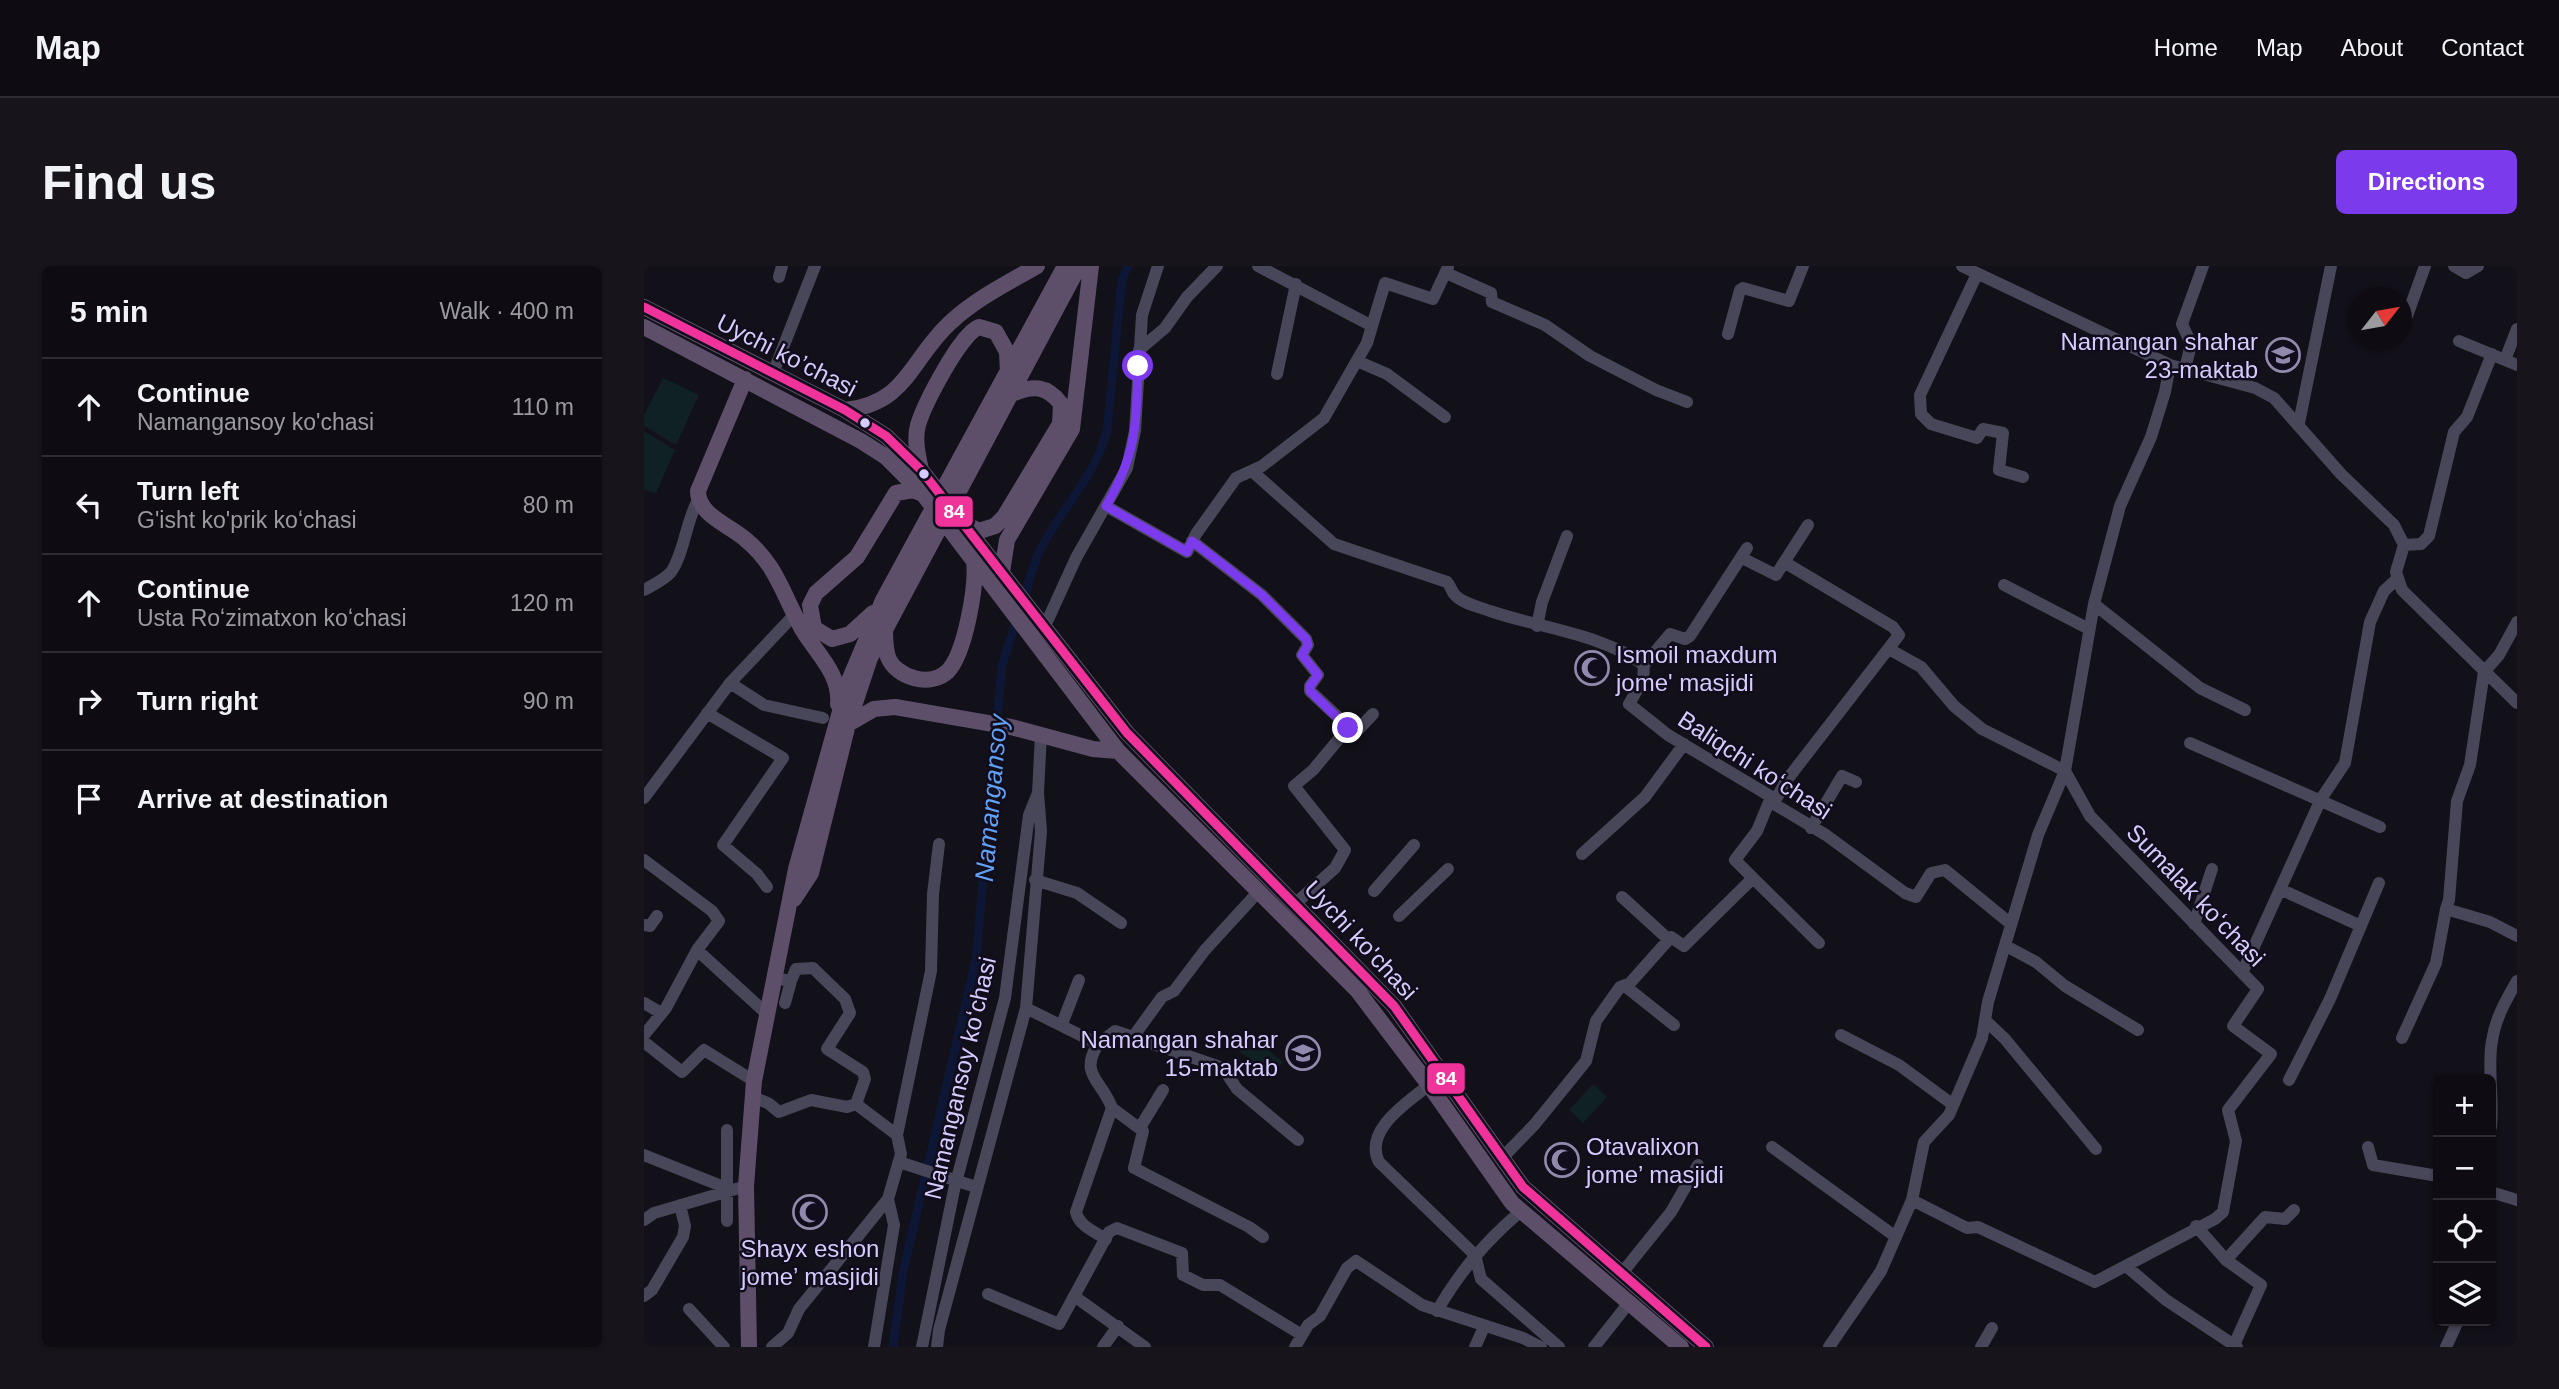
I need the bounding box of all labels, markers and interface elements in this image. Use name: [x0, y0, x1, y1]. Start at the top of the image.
text: Map: [35, 29, 101, 66]
text: Home: [2154, 34, 2218, 61]
text: Map: [2256, 34, 2303, 61]
text: About: [2341, 34, 2403, 61]
text: Contact: [2441, 34, 2524, 61]
button: Directions: [2336, 150, 2517, 214]
text: Find us: [42, 155, 216, 209]
north arrow: [2349, 287, 2412, 350]
text: 5 min: [70, 295, 148, 328]
text: Walk · 400 m: [439, 298, 574, 324]
street label: Uychi ko’chasi: [713, 308, 861, 402]
place label: Namangan shahar 23-maktab: [2061, 328, 2258, 383]
school or university icon: Namangan shahar 23-maktab: [2264, 336, 2302, 374]
route start: [1122, 350, 1153, 381]
text: Continue: [137, 378, 250, 408]
icon: ahead: [70, 388, 108, 426]
text: 110 m: [512, 394, 574, 420]
text: Namangansoy ko'chasi: [137, 409, 374, 435]
unlabelled marker: [858, 416, 872, 430]
unlabelled marker: [917, 467, 931, 481]
text: Turn left: [137, 476, 239, 506]
icon: left: [70, 486, 108, 524]
text: 80 m: [523, 492, 574, 518]
line badge: 84: [934, 495, 974, 528]
text: 84: [943, 501, 965, 522]
text: G'isht ko'prik koʻchasi: [137, 507, 357, 533]
text: Continue: [137, 574, 250, 604]
icon: ahead: [70, 584, 108, 622]
text: 120 m: [510, 590, 574, 616]
text: Usta Roʻzimatxon koʻchasi: [137, 605, 407, 631]
place label: Ismoil maxdum jome' masjidi: [1615, 641, 1777, 696]
mosque icon: Ismoil maxdum jome' masjidi: [1573, 649, 1611, 687]
icon: right: [70, 682, 108, 720]
text: Turn right: [137, 686, 258, 716]
text: 90 m: [523, 688, 574, 714]
street label: Baliqchi koʻchasi: [1673, 705, 1837, 825]
water label: Namangansoy: [969, 711, 1013, 883]
route end: [1332, 712, 1363, 743]
icon: arrive: [70, 780, 108, 818]
text: Arrive at destination: [137, 784, 388, 814]
street label: Sumalak koʻchasi: [2121, 818, 2271, 972]
street label: Uychi ko'chasi: [1299, 875, 1423, 1005]
street label: Namangansoy koʻchasi: [919, 954, 1001, 1202]
place label: Namangan shahar 15-maktab: [1081, 1026, 1278, 1081]
school or university icon: Namangan shahar 15-maktab: [1284, 1034, 1322, 1072]
line badge: 84: [1426, 1062, 1466, 1095]
text: 84: [1435, 1068, 1457, 1089]
map controls: [2433, 1074, 2496, 1326]
button: +: [2433, 1074, 2496, 1137]
place label: Otavalixon jome’ masjidi: [1585, 1133, 1724, 1188]
button: −: [2433, 1137, 2496, 1200]
mosque icon: Otavalixon jome’ masjidi: [1543, 1141, 1581, 1179]
mosque icon: Shayx eshon jome’ masjidi: [791, 1193, 829, 1231]
button: locate: [2433, 1200, 2496, 1263]
place label: Shayx eshon jome’ masjidi: [740, 1235, 879, 1290]
button: layers: [2433, 1263, 2496, 1326]

